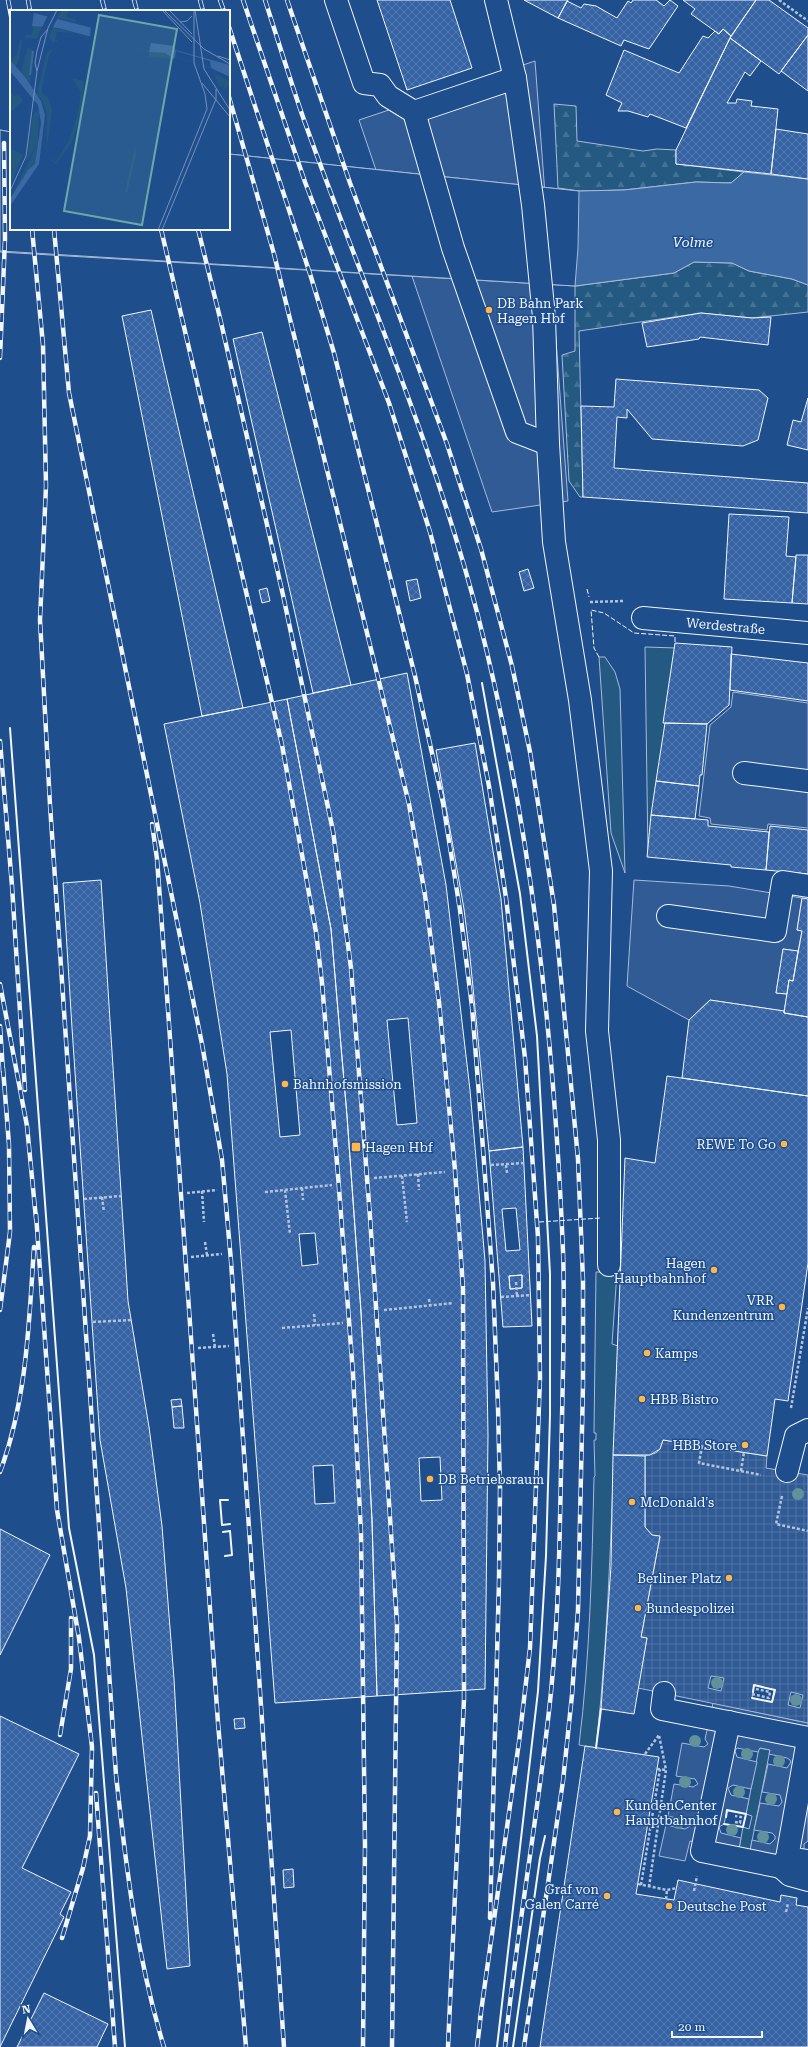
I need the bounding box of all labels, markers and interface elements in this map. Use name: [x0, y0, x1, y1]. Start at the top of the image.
inset map: [10, 10, 230, 230]
water label: Volme: [673, 234, 713, 250]
place label: DB Bahn Park Hagen Hbf: [497, 296, 583, 326]
marker: DB Bahn Park Hagen Hbf: [484, 305, 494, 315]
street label: Werdestraße: [686, 615, 766, 637]
place label: Bahnhofsmission: [293, 1077, 402, 1092]
marker: Bahnhofsmission: [280, 1079, 290, 1089]
place label: REWE To Go: [696, 1137, 776, 1152]
marker: REWE To Go: [779, 1139, 789, 1149]
place label: Hagen Hbf: [365, 1140, 434, 1155]
marker: Hagen Hbf: [350, 1141, 362, 1153]
place label: Hagen Hauptbahnhof: [614, 1256, 707, 1286]
marker: Hagen Hauptbahnhof: [709, 1265, 719, 1275]
place label: VRR Kundenzentrum: [673, 1293, 774, 1323]
marker: VRR Kundenzentrum: [777, 1302, 787, 1312]
place label: Kamps: [655, 1346, 698, 1361]
marker: Kamps: [642, 1348, 652, 1358]
place label: HBB Bistro: [650, 1392, 719, 1407]
marker: HBB Bistro: [637, 1394, 647, 1404]
place label: HBB Store: [672, 1438, 737, 1453]
marker: HBB Store: [740, 1440, 750, 1450]
place label: DB Betriebsraum: [438, 1472, 544, 1487]
marker: DB Betriebsraum: [425, 1474, 435, 1484]
place label: McDonald's: [640, 1495, 714, 1510]
marker: McDonald's: [627, 1497, 637, 1507]
place label: Berliner Platz: [637, 1571, 721, 1586]
marker: Berliner Platz: [724, 1573, 734, 1583]
place label: Bundespolizei: [646, 1601, 735, 1616]
marker: Bundespolizei: [633, 1603, 643, 1613]
place label: KundenCenter Hauptbahnhof: [625, 1798, 718, 1828]
marker: KundenCenter Hauptbahnhof: [612, 1807, 622, 1817]
place label: Graf von Galen Carré: [525, 1882, 600, 1912]
marker: Graf von Galen Carré: [602, 1891, 612, 1901]
place label: Deutsche Post: [677, 1899, 767, 1914]
marker: Deutsche Post: [664, 1901, 674, 1911]
north arrow: [8, 1999, 48, 2039]
text: N: [21, 2002, 32, 2017]
scale bar: [672, 2013, 762, 2039]
text: 20 m: [678, 2020, 705, 2034]

